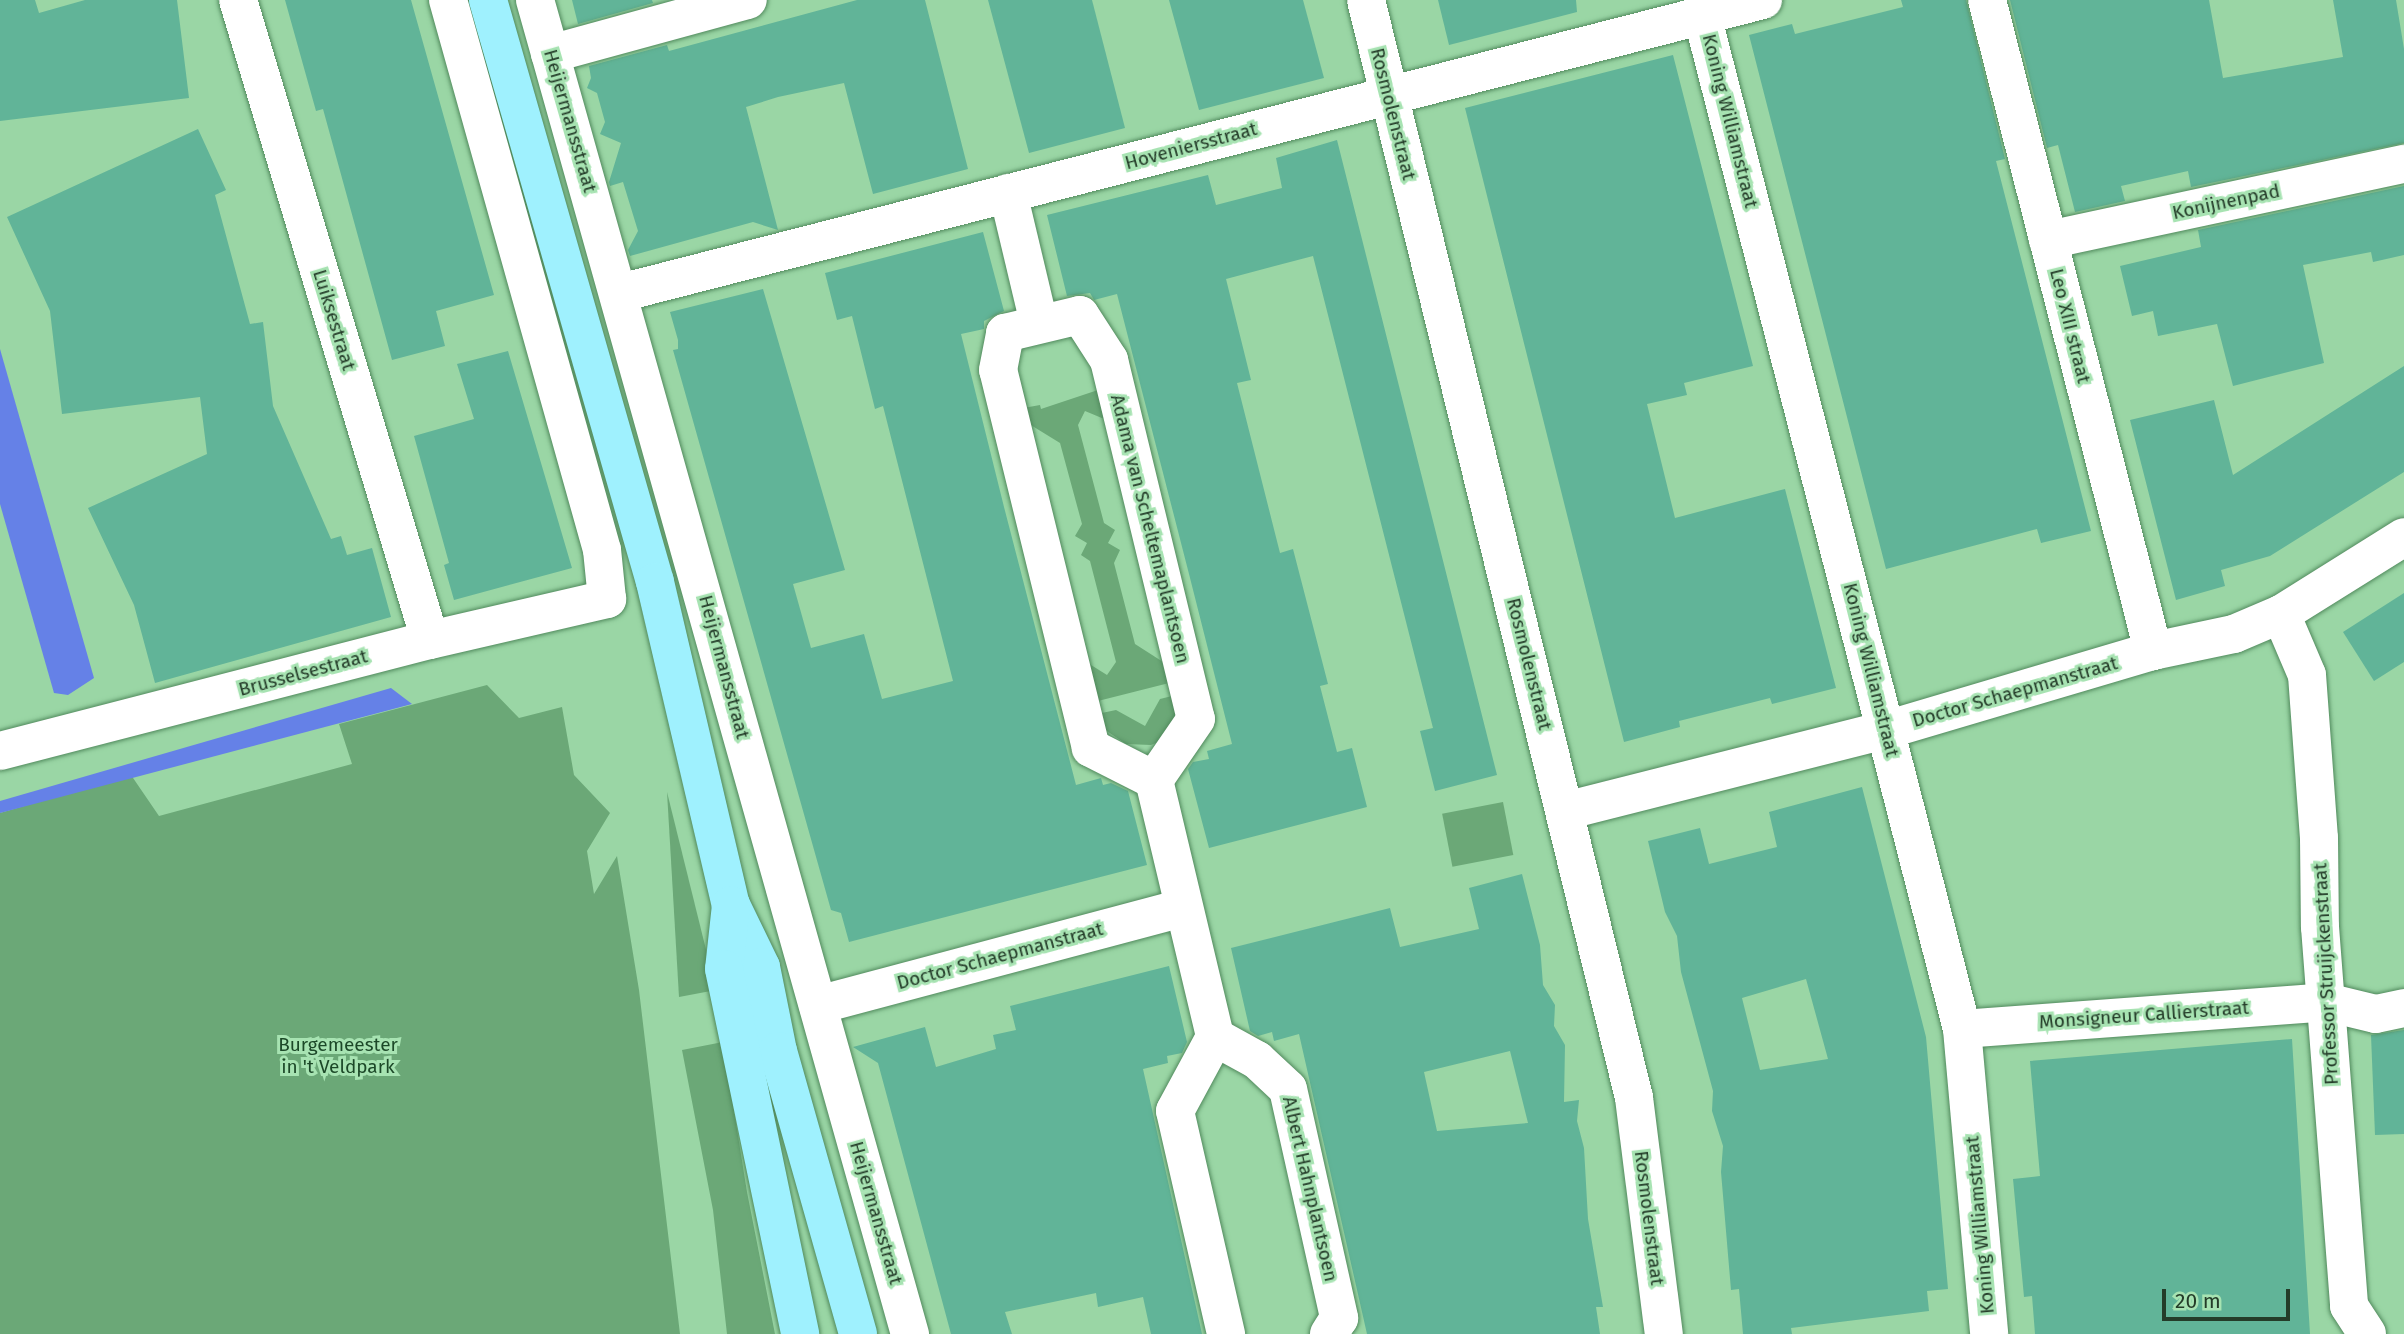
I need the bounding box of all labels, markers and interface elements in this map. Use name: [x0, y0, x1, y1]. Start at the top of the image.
street label: Koning Williamstraat: [1697, 32, 1763, 210]
street label: Rosmolenstraat: [1366, 46, 1420, 182]
street label: Heijermansstraat: [539, 47, 601, 195]
street label: Hoveniersstraat: [1122, 117, 1260, 175]
street label: Konijnenpad: [2170, 179, 2282, 225]
street label: Leo XIII straat: [2045, 266, 2095, 386]
street label: Luiksestraat: [308, 267, 360, 373]
street label: Adama van Scheltemaplantsoen: [1106, 392, 1194, 666]
street label: Koning Williamstraat: [1838, 581, 1904, 759]
street label: Heijermansstraat: [694, 593, 754, 741]
street label: Rosmolenstraat: [1502, 596, 1556, 732]
street label: Brusselsestraat: [236, 645, 370, 701]
street label: Doctor Schaepmanstraat: [1910, 652, 2120, 732]
street label: Professor Struijckenstraat: [2309, 862, 2343, 1086]
street label: Doctor Schaepmanstraat: [894, 917, 1106, 995]
street label: Monsigneur Callierstraat: [2038, 996, 2250, 1034]
park label: Burgemeester in 't Veldpark: [278, 1034, 398, 1078]
street label: Albert Hahnplantsoen: [1278, 1094, 1342, 1284]
street label: Koning Williamstraat: [1961, 1135, 1999, 1315]
street label: Heijermansstraat: [845, 1139, 907, 1287]
street label: Rosmolenstraat: [1629, 1149, 1669, 1287]
scale bar: [2166, 1274, 2294, 1318]
text: 20 m: [2175, 1288, 2221, 1314]

